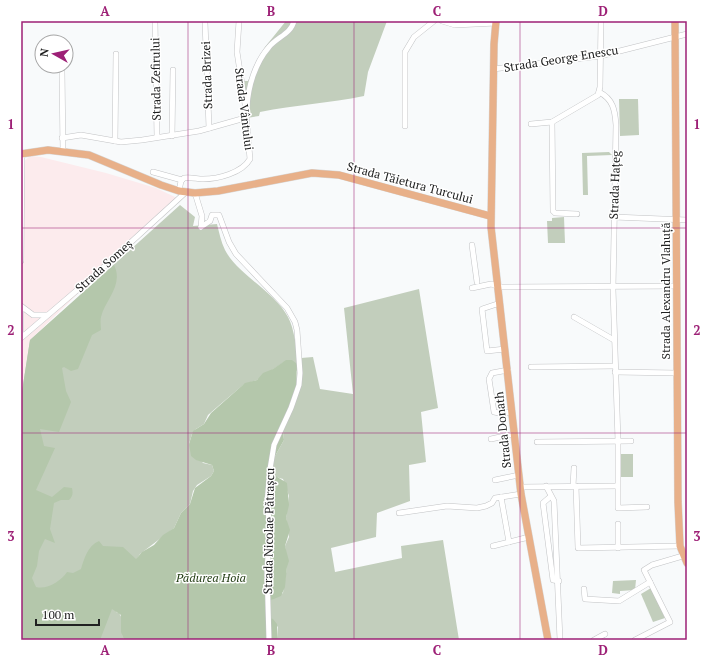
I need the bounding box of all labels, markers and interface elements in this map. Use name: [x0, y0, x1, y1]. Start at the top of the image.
text: A: [100, 2, 110, 20]
text: B: [267, 2, 275, 20]
text: C: [433, 2, 441, 20]
text: D: [598, 2, 608, 20]
north arrow: [34, 34, 74, 74]
street label: Strada Zefirului: [147, 37, 164, 121]
street label: Strada Brizei: [198, 40, 215, 109]
street label: Strada George Enescu: [503, 42, 619, 75]
text: N: [37, 47, 52, 58]
street label: Strada Vântului: [232, 67, 257, 152]
text: 1: [7, 115, 15, 133]
text: 1: [693, 115, 701, 133]
street label: Strada Hațeg: [606, 150, 624, 220]
street label: Strada Tăietura Turcului: [345, 158, 475, 207]
street label: Strada Alexandru Vlahuță: [658, 222, 674, 360]
street label: Strada Someș: [72, 236, 136, 296]
text: 2: [7, 321, 15, 339]
text: 2: [693, 321, 701, 339]
street label: Strada Donath: [491, 391, 514, 469]
street label: Strada Nicolae Pătrașcu: [260, 468, 278, 594]
text: 3: [7, 527, 15, 545]
text: 3: [693, 527, 701, 545]
park label: Pădurea Hoia: [175, 570, 246, 585]
scale bar: [36, 601, 99, 627]
text: 100 m: [42, 607, 75, 622]
text: A: [100, 641, 110, 659]
text: B: [267, 641, 275, 659]
text: C: [433, 641, 441, 659]
text: D: [598, 641, 608, 659]

